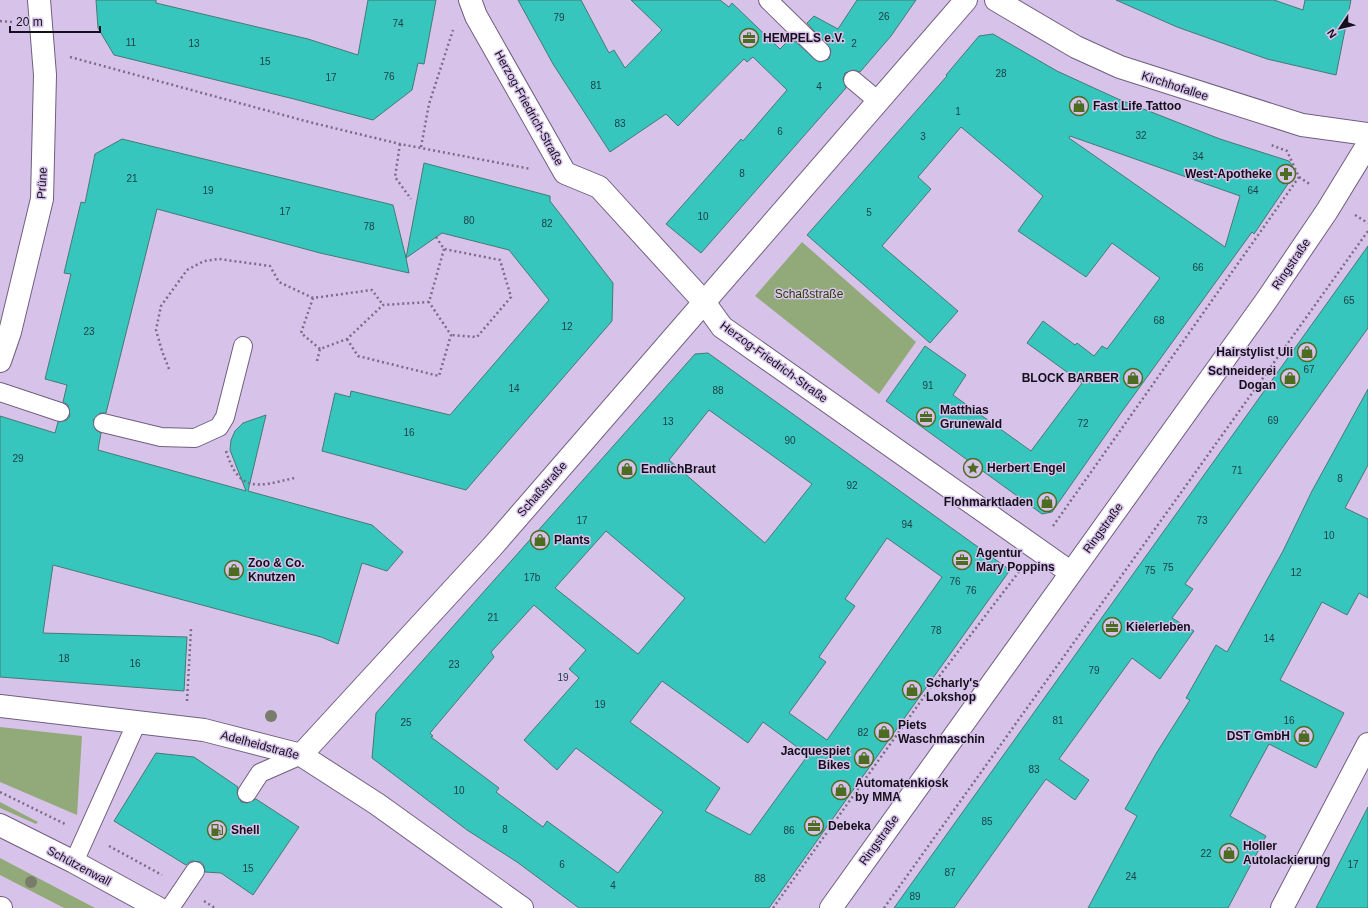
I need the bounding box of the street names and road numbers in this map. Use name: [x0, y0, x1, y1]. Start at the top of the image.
street label: Herzog-Friedrich-Straße: [492, 48, 567, 168]
street label: Kirchhofallee: [1140, 69, 1210, 103]
street label: Prüne: [34, 166, 50, 199]
street label: Ringstraße: [1269, 235, 1313, 292]
street label: Herzog-Friedrich-Straße: [718, 318, 831, 406]
street label: Schaßstraße: [514, 458, 570, 520]
street label: Ringstraße: [1080, 500, 1126, 556]
street label: Adelheidstraße: [219, 728, 301, 762]
street label: Ringstraße: [856, 812, 902, 868]
street label: Schützenwall: [44, 843, 114, 889]

